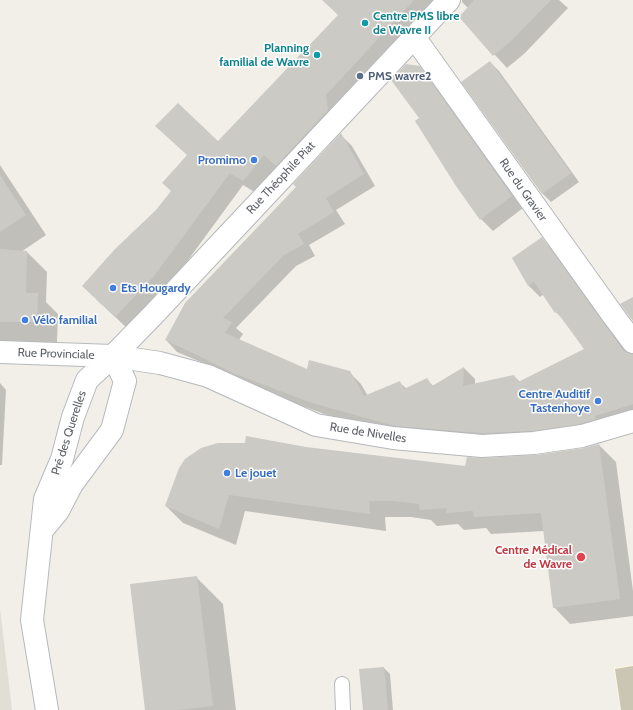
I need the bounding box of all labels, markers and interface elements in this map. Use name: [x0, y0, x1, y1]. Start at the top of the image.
place label: Centre PMS libre de Wavre II: [373, 9, 459, 37]
marker: Centre PMS libre de Wavre II: [360, 18, 370, 28]
place label: Planning familial de Wavre: [219, 41, 309, 69]
marker: Planning familial de Wavre: [312, 50, 322, 60]
place label: PMS wavre2: [368, 69, 431, 83]
marker: PMS wavre2: [355, 71, 365, 81]
street label: Rue Théophile Piat: [244, 139, 318, 217]
place label: Promimo: [198, 153, 246, 167]
marker: Promimo: [249, 155, 259, 165]
street label: Rue du Gravier: [496, 156, 550, 224]
place label: Ets Hougardy: [121, 281, 191, 295]
marker: Ets Hougardy: [108, 283, 118, 293]
place label: Vélo familial: [33, 313, 97, 327]
marker: Vélo familial: [20, 315, 30, 325]
street label: Rue Provinciale: [17, 345, 95, 363]
place label: Centre Auditif Tastenhoye: [518, 387, 590, 415]
street label: Pré des Querelles: [49, 389, 89, 477]
marker: Centre Auditif Tastenhoye: [593, 396, 603, 406]
street label: Rue de Nivelles: [329, 420, 407, 446]
place label: Le jouet: [235, 466, 276, 480]
marker: Le jouet: [222, 468, 232, 478]
place label: Centre Médical de Wavre: [495, 543, 572, 571]
marker: Centre Médical de Wavre: [575, 551, 587, 563]

